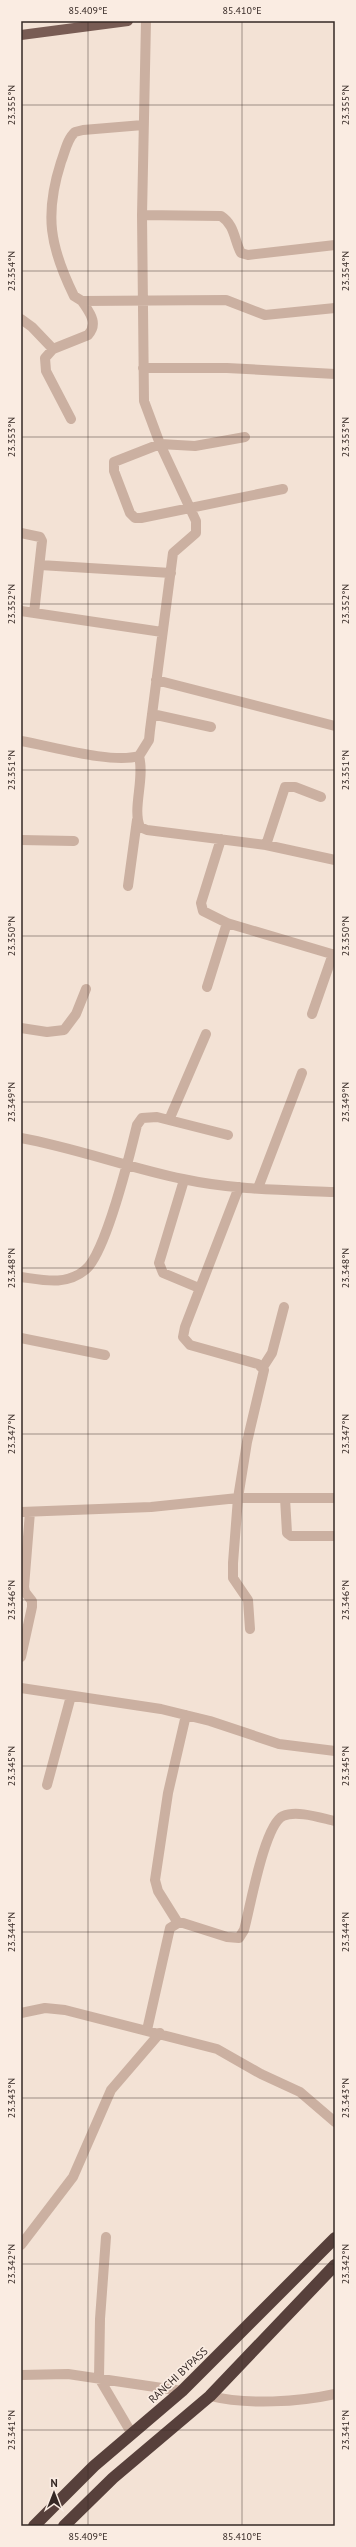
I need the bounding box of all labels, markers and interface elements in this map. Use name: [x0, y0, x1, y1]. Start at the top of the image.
text: 85.409°E: [69, 4, 108, 17]
text: 85.410°E: [223, 4, 262, 17]
text: 23.355°N: [5, 85, 18, 125]
text: 23.355°N: [339, 85, 352, 125]
text: 23.354°N: [5, 251, 18, 291]
text: 23.354°N: [339, 251, 352, 291]
text: 23.353°N: [5, 417, 18, 457]
text: 23.353°N: [339, 417, 352, 457]
text: 23.352°N: [5, 584, 18, 624]
text: 23.352°N: [339, 584, 352, 624]
text: 23.351°N: [5, 750, 18, 790]
text: 23.351°N: [339, 750, 352, 790]
text: 23.350°N: [5, 916, 18, 956]
text: 23.350°N: [339, 916, 352, 956]
text: 23.349°N: [5, 1082, 18, 1122]
text: 23.349°N: [339, 1082, 352, 1122]
text: 23.348°N: [5, 1248, 18, 1288]
text: 23.348°N: [339, 1248, 352, 1288]
text: 23.347°N: [5, 1414, 18, 1454]
text: 23.347°N: [339, 1414, 352, 1454]
text: 23.346°N: [5, 1580, 18, 1620]
text: 23.346°N: [339, 1580, 352, 1620]
text: 23.345°N: [5, 1746, 18, 1786]
text: 23.345°N: [339, 1746, 352, 1786]
text: 23.344°N: [5, 1912, 18, 1952]
text: 23.344°N: [339, 1912, 352, 1952]
text: 23.343°N: [5, 2078, 18, 2118]
text: 23.343°N: [339, 2078, 352, 2118]
text: 23.342°N: [5, 2244, 18, 2284]
text: 23.342°N: [339, 2244, 352, 2284]
street label: RANCHI BYPASS: [145, 2344, 211, 2406]
text: 23.341°N: [5, 2410, 18, 2450]
text: 23.341°N: [339, 2410, 352, 2450]
north arrow: [34, 2473, 74, 2513]
text: N: [50, 2476, 58, 2490]
text: 85.409°E: [69, 2530, 108, 2543]
text: 85.410°E: [223, 2530, 262, 2543]

